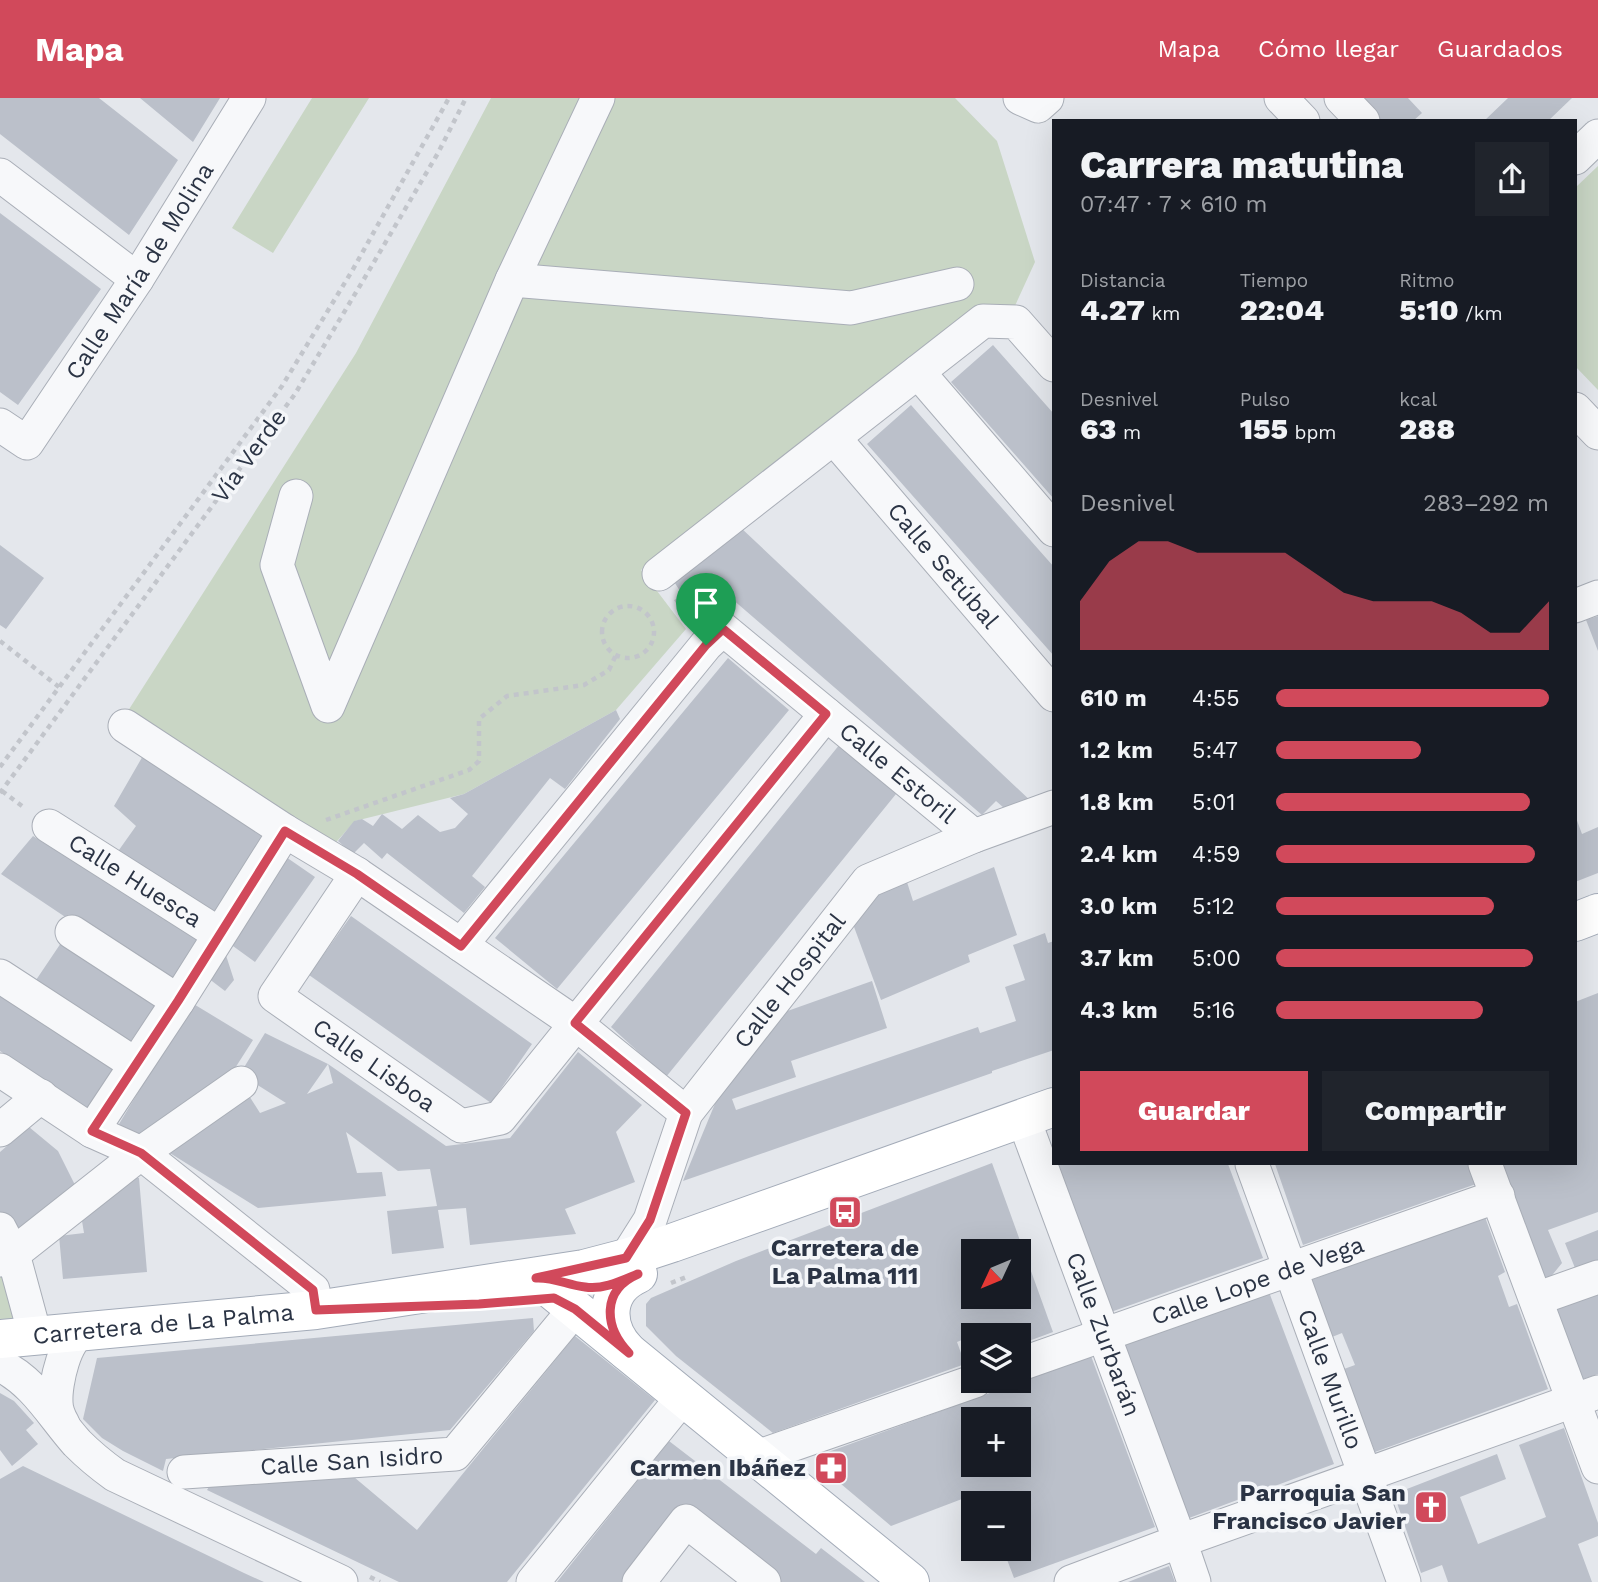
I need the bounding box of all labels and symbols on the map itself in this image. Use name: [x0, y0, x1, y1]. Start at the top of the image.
street label: Calle María de Molina: [60, 158, 220, 385]
street label: Vía Verde: [206, 404, 292, 508]
street label: Calle Setúbal: [882, 497, 1005, 635]
pin: [676, 573, 736, 645]
street label: Calle Estoril: [834, 717, 962, 830]
street label: Calle Huesca: [63, 828, 207, 933]
street label: Calle Hospital: [728, 907, 852, 1054]
street label: Calle Lisboa: [307, 1013, 441, 1118]
bus stop icon: Carretera de La Palma 111: [826, 1193, 864, 1231]
street label: Calle Lope de Vega: [1148, 1230, 1368, 1331]
place label: Carretera de La Palma 111: [771, 1234, 919, 1290]
north arrow: [961, 1239, 1031, 1309]
street label: Calle Zurbarán: [1060, 1248, 1147, 1420]
street label: Carretera de La Palma: [31, 1298, 295, 1350]
street label: Calle Murillo: [1292, 1305, 1369, 1453]
street label: Calle San Isidro: [259, 1441, 444, 1481]
pharmacy icon: Carmen Ibáñez: [812, 1449, 850, 1487]
place label: Carmen Ibáñez: [630, 1454, 806, 1482]
place label: Parroquia San Francisco Javier: [1212, 1479, 1407, 1535]
church icon: Parroquia San Francisco Javier: [1412, 1488, 1450, 1526]

